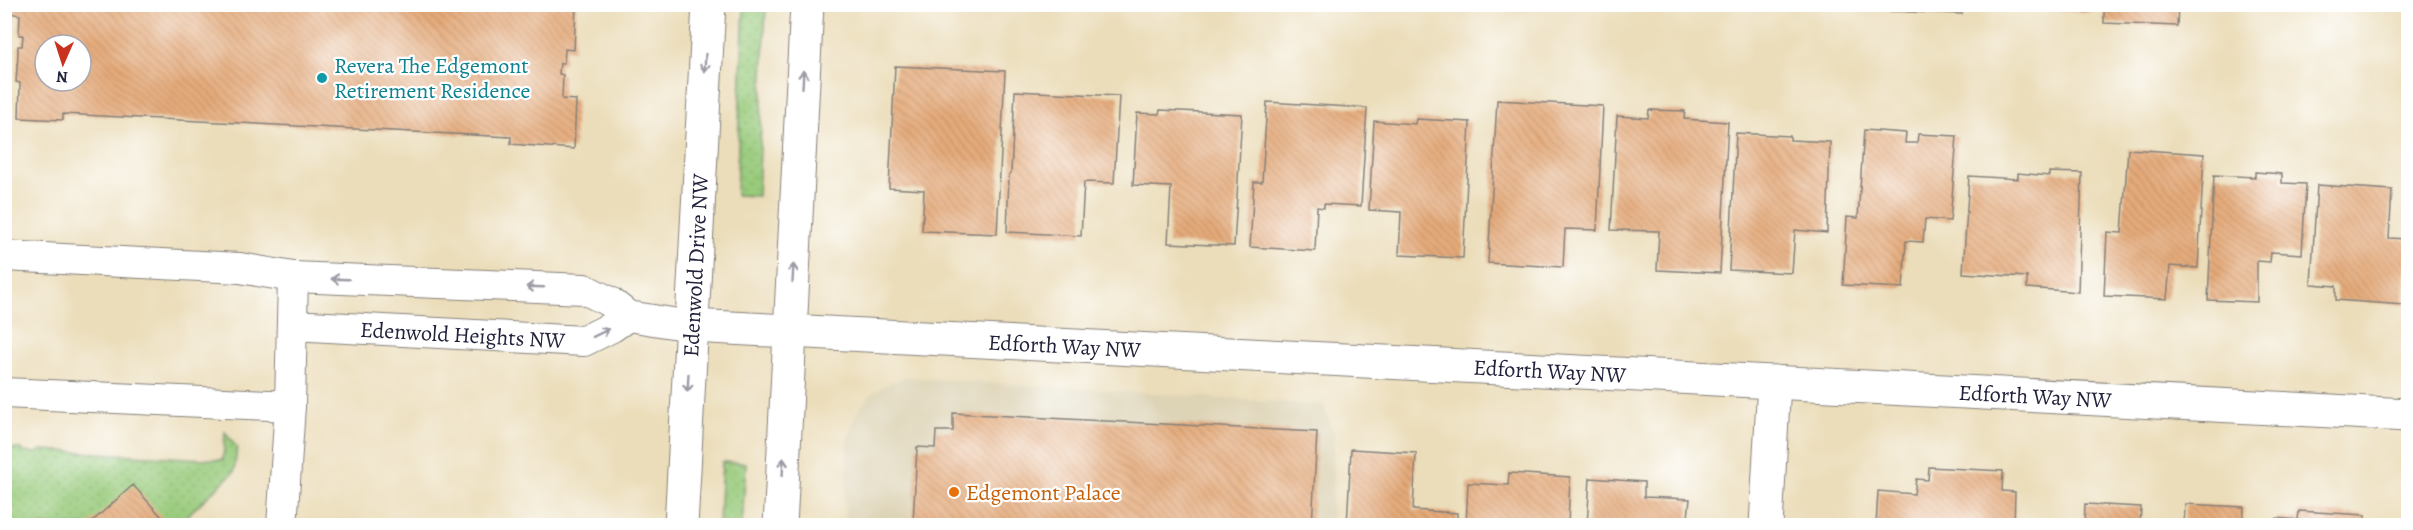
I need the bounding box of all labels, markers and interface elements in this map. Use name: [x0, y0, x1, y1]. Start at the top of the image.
north arrow: [33, 33, 93, 93]
place label: Revera The Edgemont Retirement Residence: [334, 51, 530, 106]
one-way arrow: [700, 52, 711, 72]
text: N: [56, 66, 69, 88]
one-way arrow: [797, 69, 808, 89]
marker: Revera The Edgemont Retirement Residence: [315, 71, 329, 85]
street label: Edenwold Drive NW: [676, 172, 716, 358]
one-way arrow: [787, 264, 798, 284]
one-way arrow: [331, 273, 351, 284]
one-way arrow: [526, 281, 546, 292]
street label: Edenwold Heights NW: [359, 315, 567, 356]
one-way arrow: [591, 326, 609, 338]
street label: Edforth Way NW: [987, 327, 1142, 365]
street label: Edforth Way NW: [1473, 353, 1627, 390]
one-way arrow: [683, 373, 694, 393]
street label: Edforth Way NW: [1958, 378, 2113, 416]
one-way arrow: [777, 458, 788, 478]
place label: Edgemont Palace: [966, 478, 1121, 508]
marker: Edgemont Palace: [947, 485, 961, 499]

